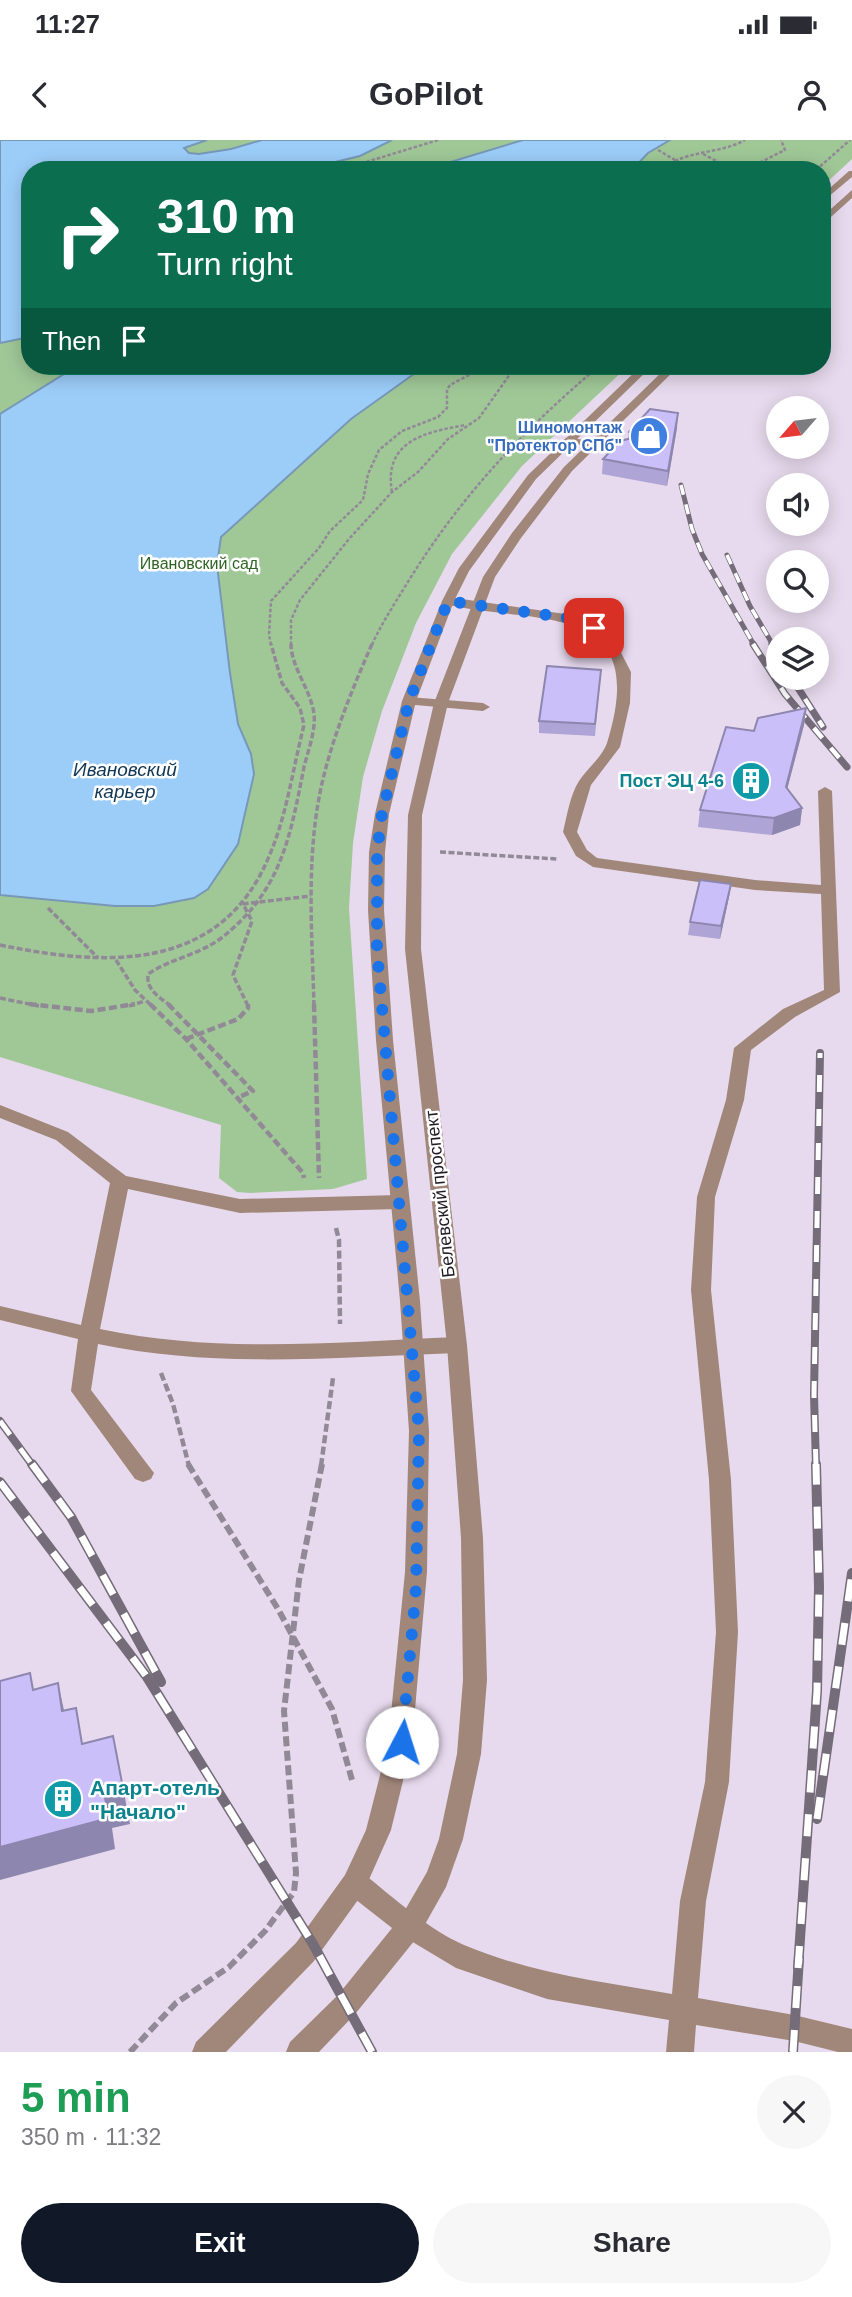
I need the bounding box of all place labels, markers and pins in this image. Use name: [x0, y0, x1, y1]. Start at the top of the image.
shop icon: Шиномонтаж "Протектор СПб": [628, 415, 670, 457]
place label: Шиномонтаж "Протектор СПб": [487, 419, 623, 454]
pin: [564, 598, 624, 658]
building icon: Пост ЭЦ 4-6: [730, 760, 772, 802]
place label: Пост ЭЦ 4-6: [620, 771, 724, 791]
place label: Апарт-отель "Начало": [90, 1776, 220, 1823]
building icon: Апарт-отель "Начало": [42, 1778, 84, 1820]

